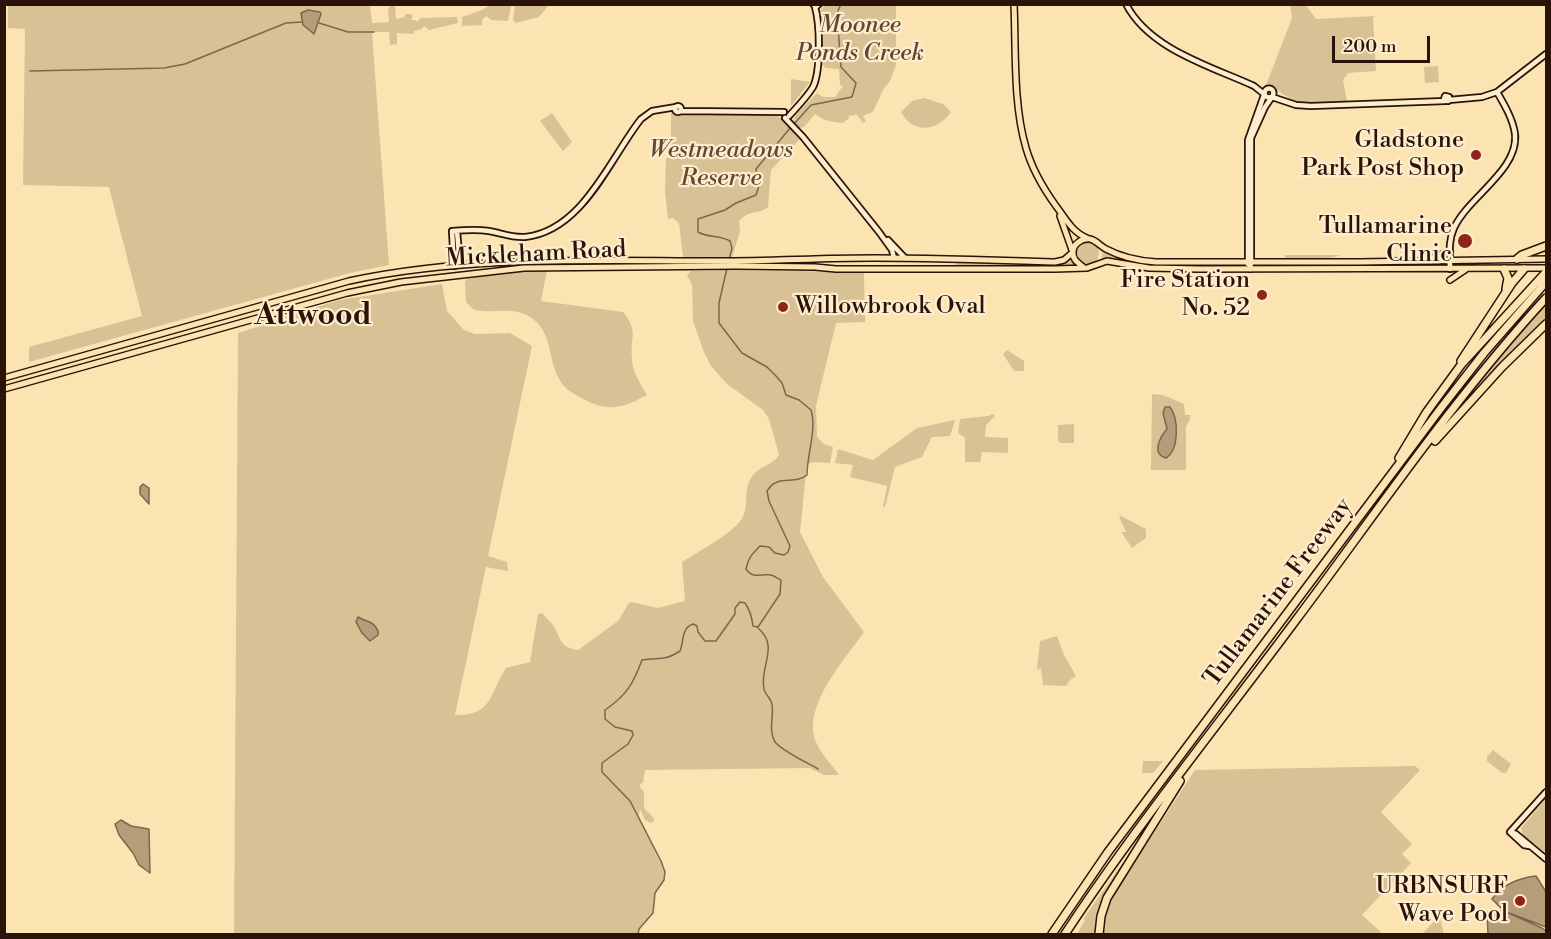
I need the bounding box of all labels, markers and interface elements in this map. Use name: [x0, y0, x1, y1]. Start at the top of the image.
park label: Moonee Ponds Creek: [796, 12, 924, 68]
scale bar: [1335, 24, 1432, 62]
text: 200 m: [1343, 35, 1397, 58]
place label: Gladstone Park Post Shop: [1301, 127, 1464, 183]
park label: Westmeadows Reserve: [649, 137, 793, 193]
marker: Gladstone Park Post Shop: [1469, 148, 1483, 162]
place label: Tullamarine Clinic: [1319, 213, 1452, 269]
marker: Tullamarine Clinic: [1456, 232, 1474, 250]
street label: Mickleham Road: [445, 236, 627, 274]
place label: Fire Station No. 52: [1120, 267, 1250, 323]
marker: Fire Station No. 52: [1255, 288, 1269, 302]
place label: Willowbrook Oval: [795, 293, 986, 321]
district label: Attwood: [254, 299, 372, 335]
marker: Willowbrook Oval: [776, 300, 790, 314]
street label: Tullamarine Freeway: [1199, 493, 1359, 693]
place label: URBNSURF Wave Pool: [1375, 873, 1508, 929]
marker: URBNSURF Wave Pool: [1513, 894, 1527, 908]

